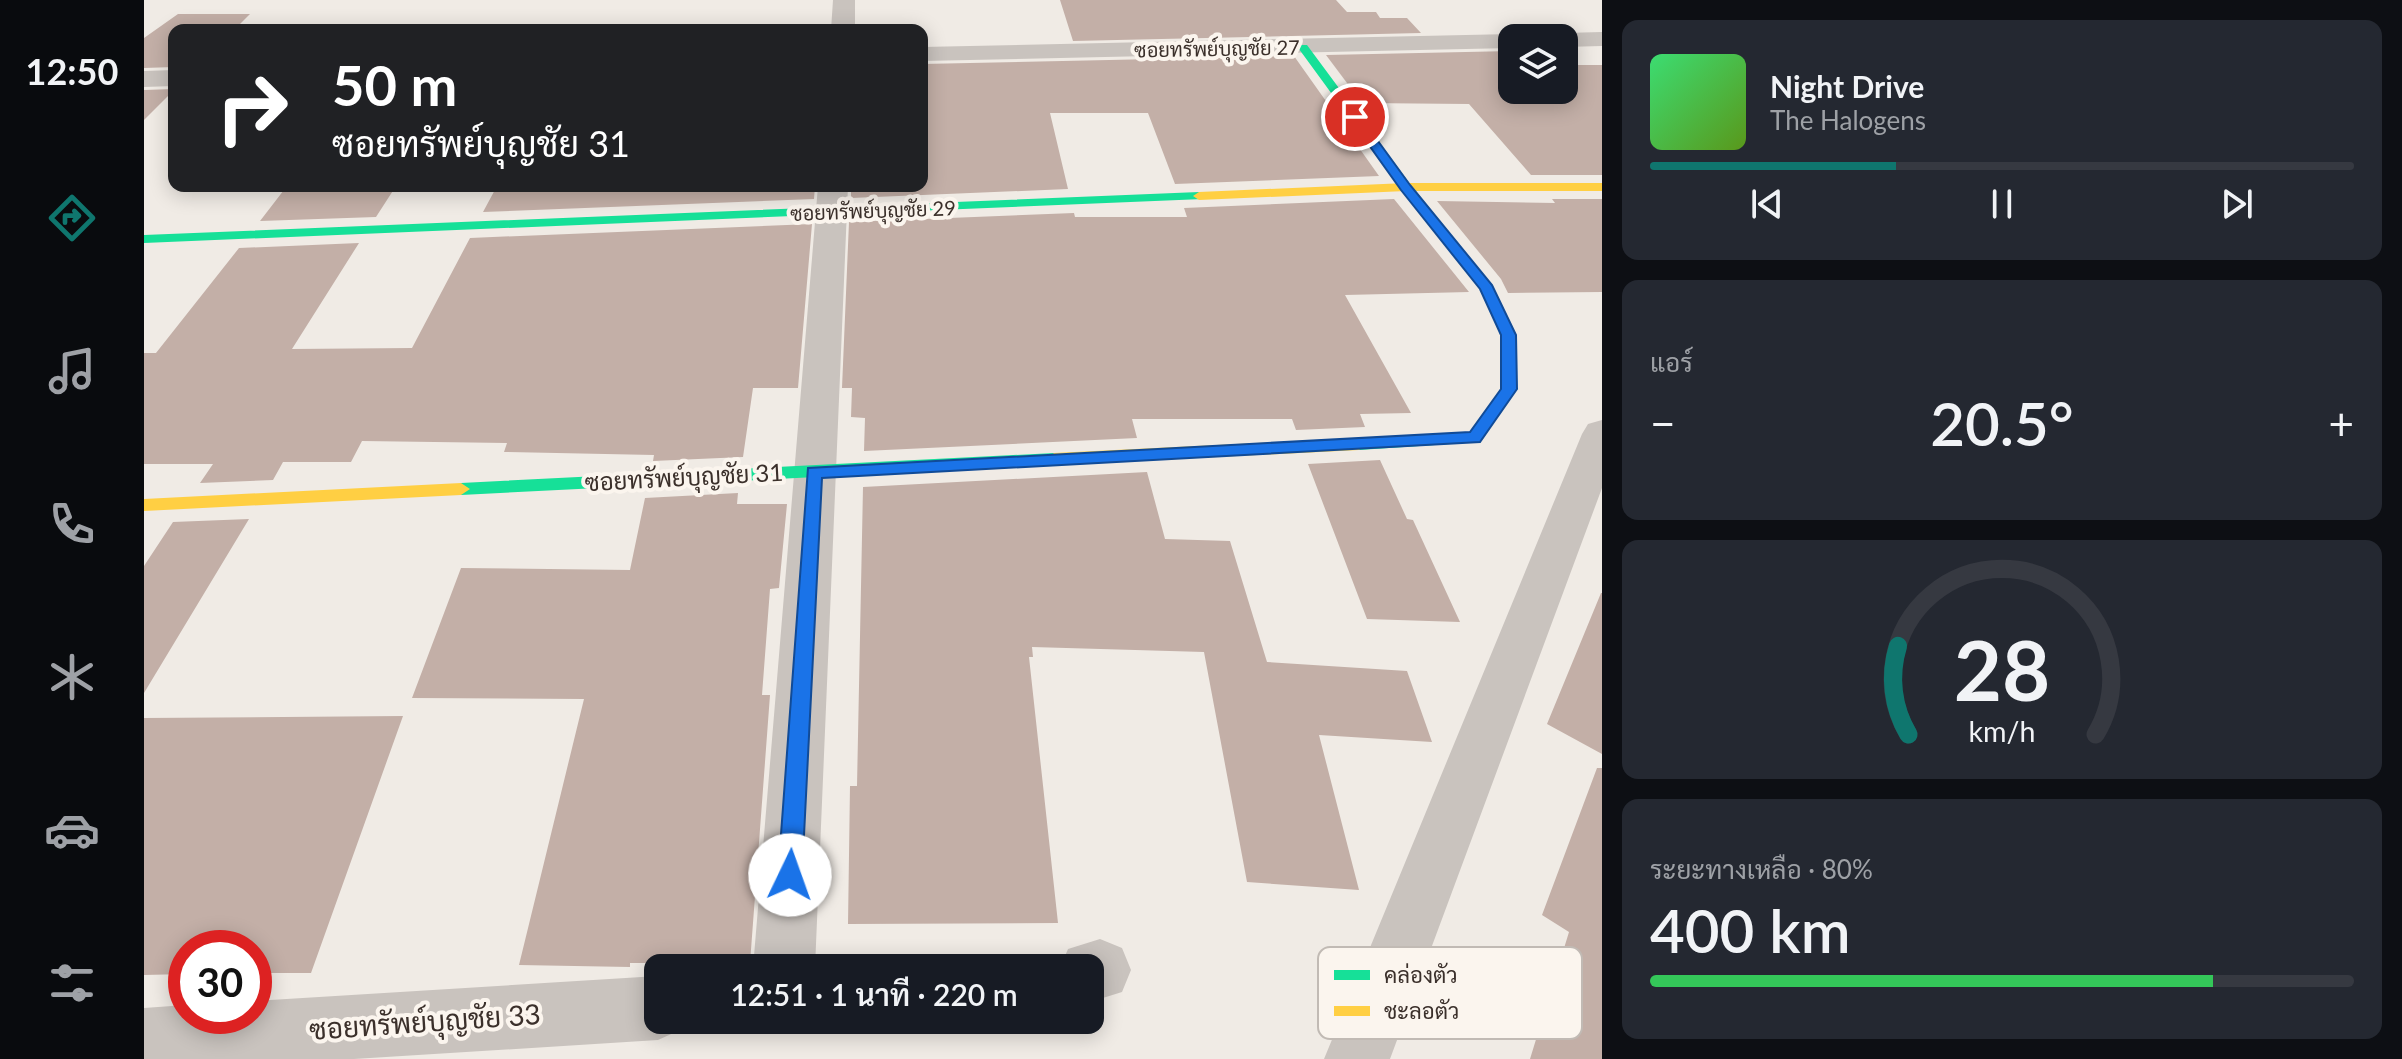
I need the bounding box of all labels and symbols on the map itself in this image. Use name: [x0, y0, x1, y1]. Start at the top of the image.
street label: ซอยทรัพย์บุญชัย 27: [1134, 34, 1300, 64]
pin: [1321, 83, 1389, 151]
street label: ซอยทรัพย์บุญชัย 29: [790, 194, 956, 228]
street label: ซอยทรัพย์บุญชัย 31: [584, 457, 784, 499]
position arrow: [748, 833, 832, 917]
speed limit sign: 30: [168, 930, 272, 1034]
legend: [1318, 947, 1582, 1039]
text: คล่องตัว: [1384, 961, 1458, 988]
street label: ซอยทรัพย์บุญชัย 33: [308, 995, 542, 1050]
text: ชะลอตัว: [1384, 997, 1459, 1024]

